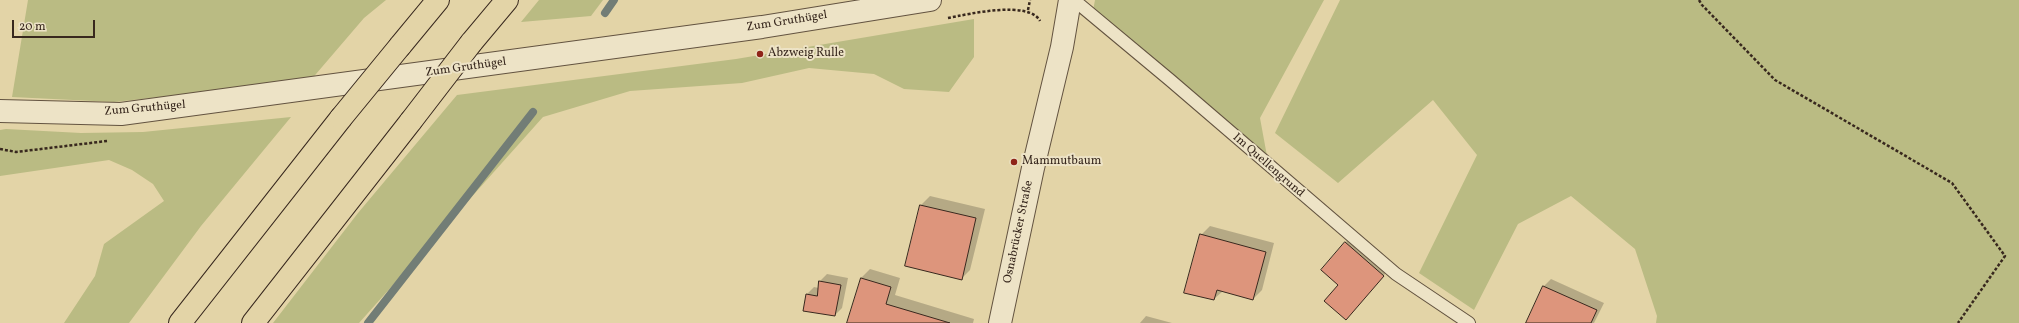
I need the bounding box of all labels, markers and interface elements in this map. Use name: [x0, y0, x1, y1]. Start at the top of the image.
street label: Zum Gruthügel: [746, 9, 828, 35]
scale bar: [14, 12, 97, 38]
text: 20 m: [19, 19, 46, 35]
place label: Abzweig Rulle: [768, 47, 844, 61]
marker: Abzweig Rulle: [755, 49, 765, 59]
street label: Zum Gruthügel: [425, 55, 507, 81]
street label: Zum Gruthügel: [104, 98, 186, 120]
street label: Im Quellengrund: [1229, 131, 1307, 201]
place label: Mammutbaum: [1022, 155, 1101, 169]
marker: Mammutbaum: [1009, 157, 1019, 167]
street label: Osnabrücker Straße: [1001, 179, 1037, 285]

